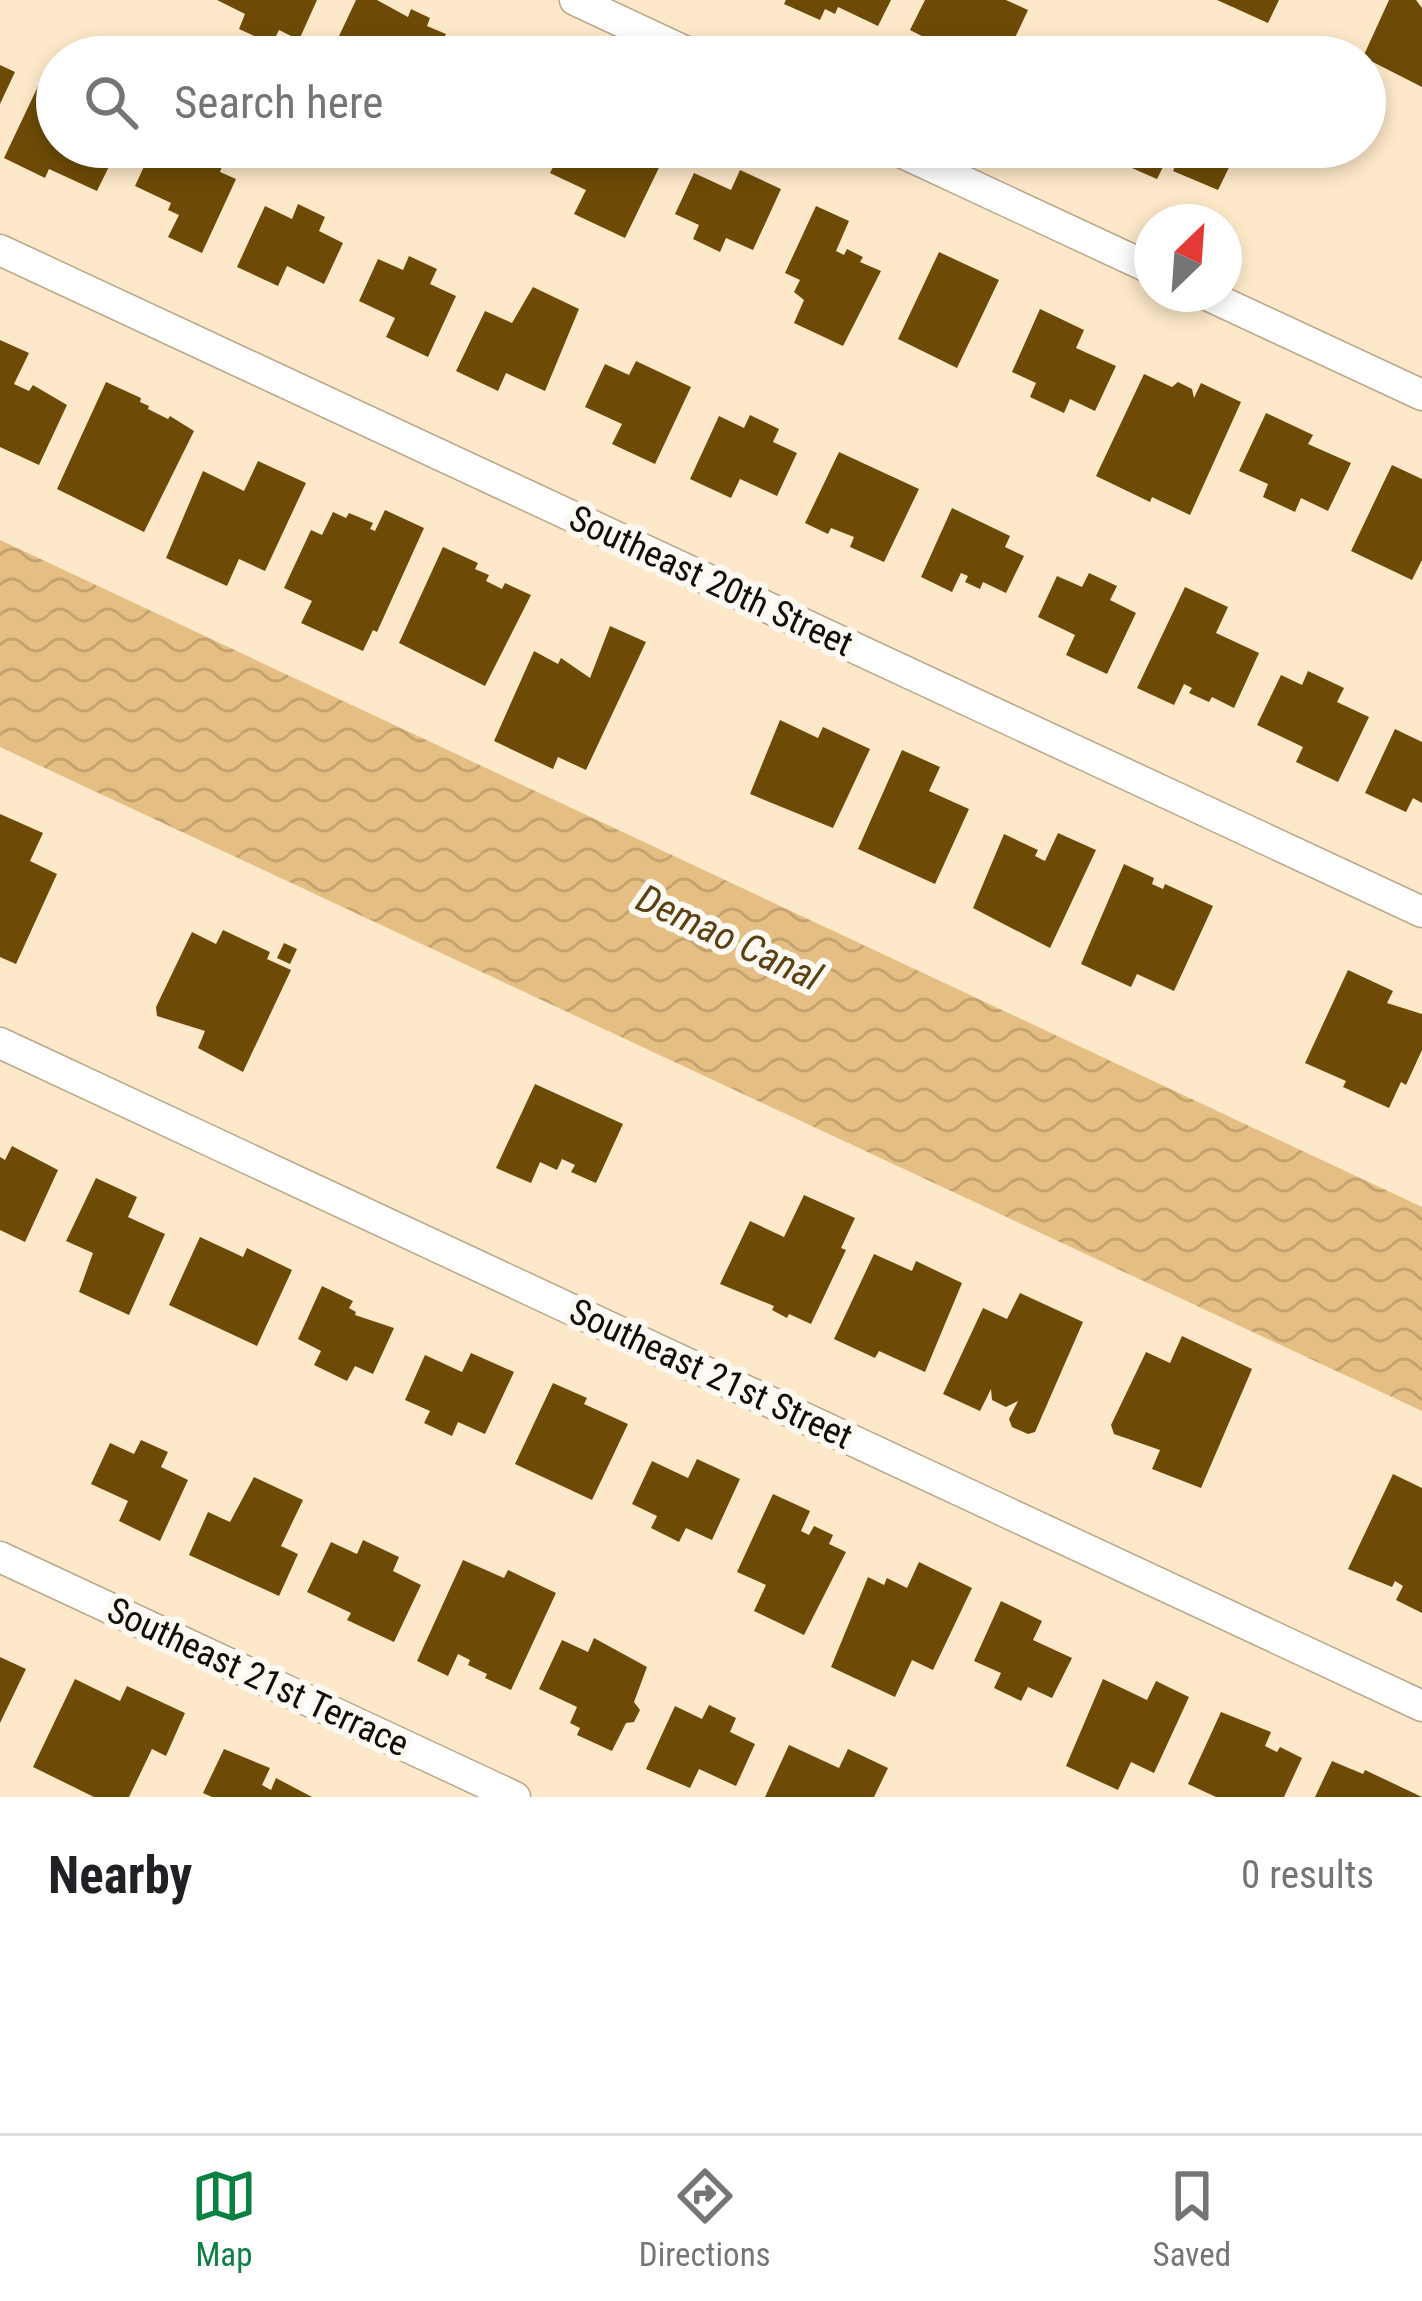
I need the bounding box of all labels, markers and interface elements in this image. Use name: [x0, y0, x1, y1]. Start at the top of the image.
search box: [36, 36, 1386, 168]
icon: search: [78, 69, 144, 135]
text: Search here: [174, 76, 383, 129]
north arrow: [1134, 204, 1242, 312]
street label: Southeast 20th Street: [563, 497, 859, 665]
water label: Demao Canal: [629, 875, 830, 1001]
street label: Southeast 21st Street: [563, 1290, 859, 1458]
street label: Southeast 21st Terrace: [101, 1589, 415, 1765]
text: Nearby: [48, 1846, 192, 1905]
text: 0 results: [1241, 1852, 1374, 1898]
tab: Map: [191, 2163, 257, 2274]
tab: Directions: [639, 2163, 771, 2274]
tab: Saved: [1153, 2163, 1231, 2274]

